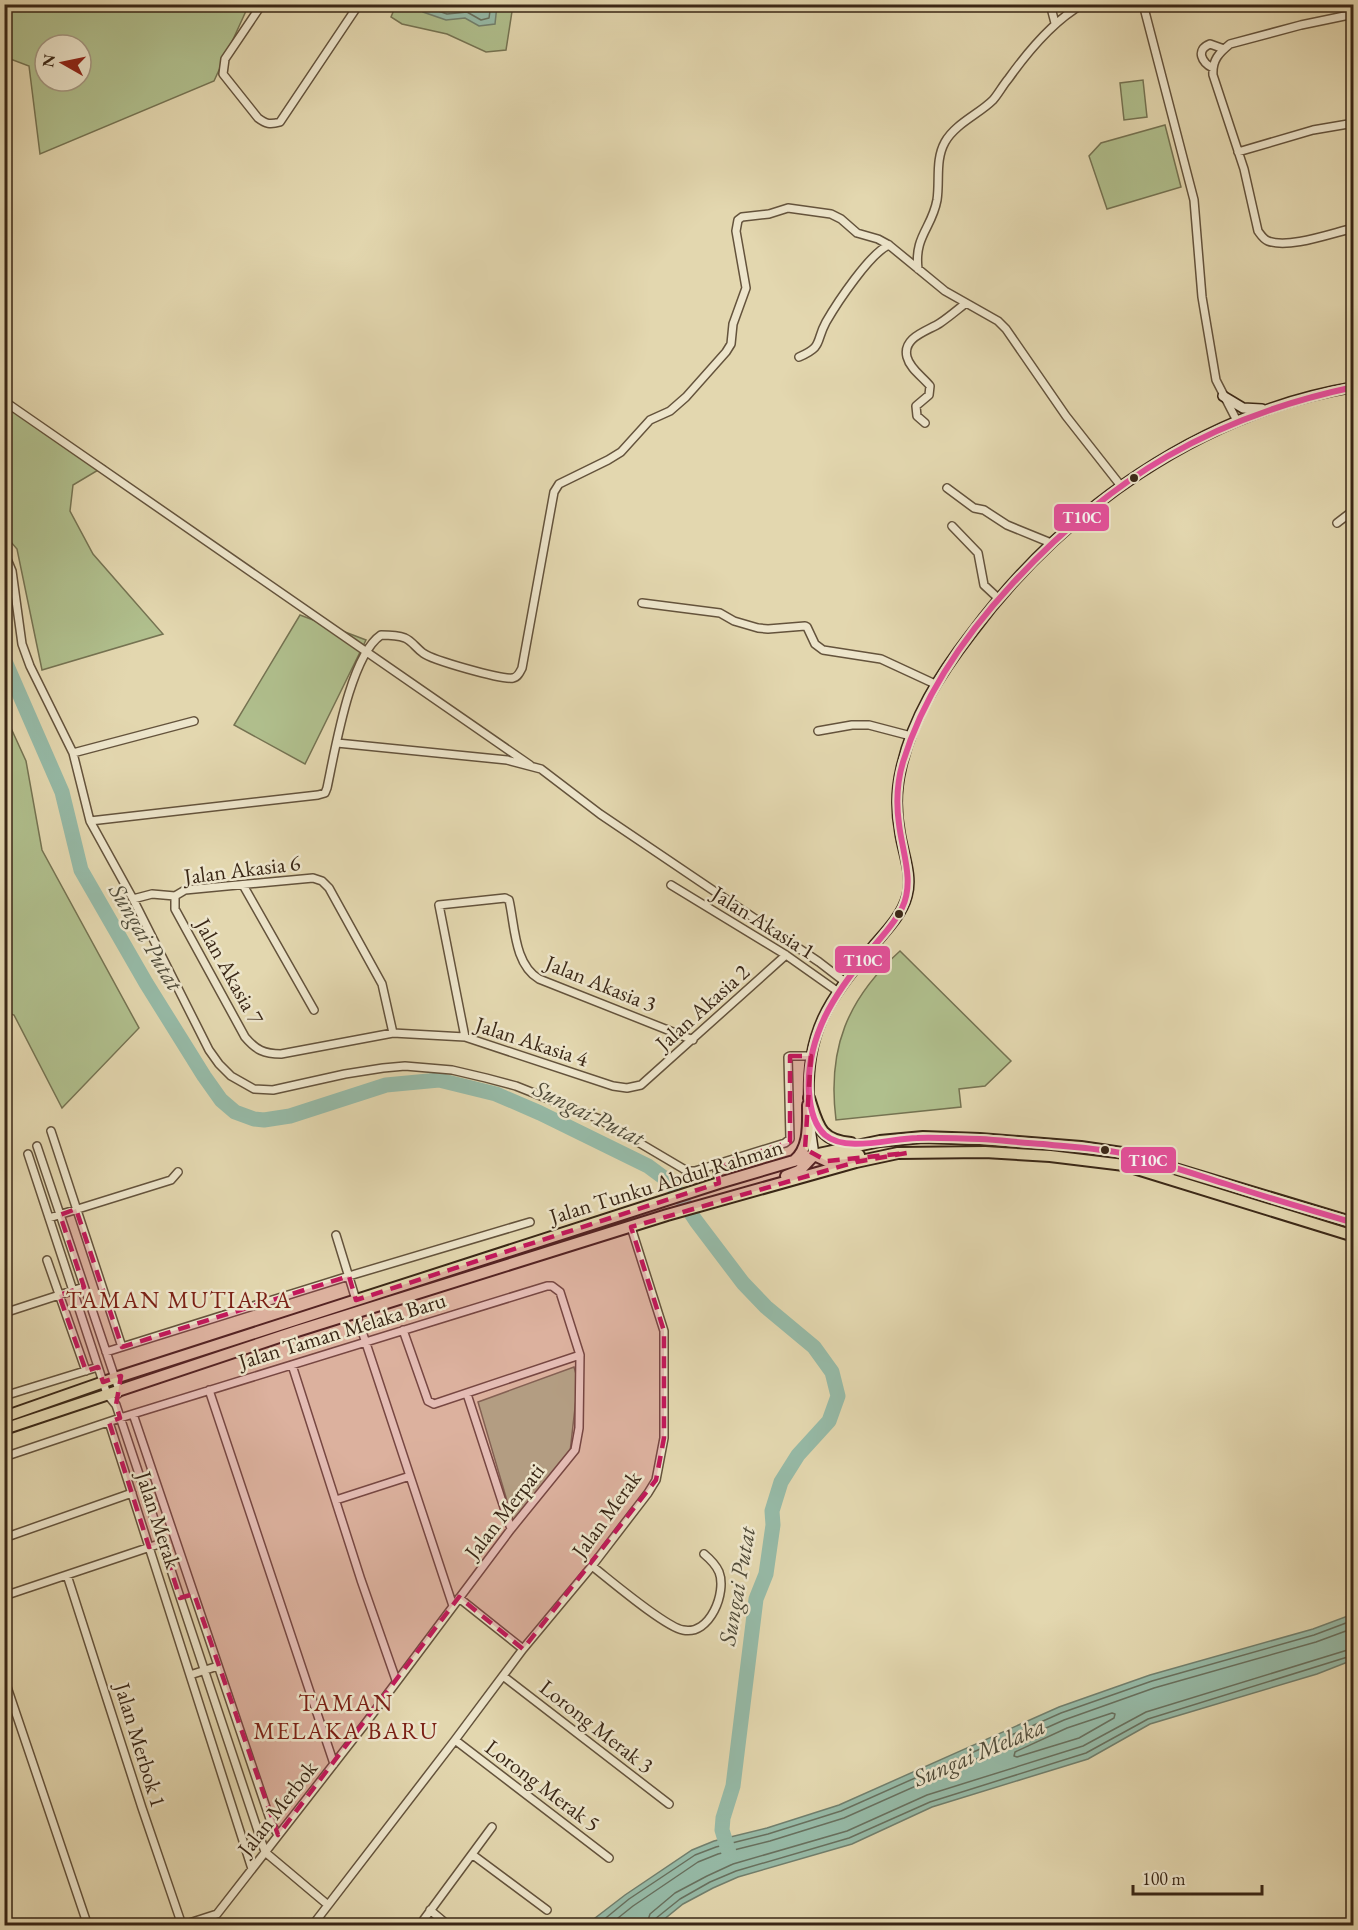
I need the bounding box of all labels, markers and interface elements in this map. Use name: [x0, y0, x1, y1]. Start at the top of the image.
north arrow: [33, 33, 93, 93]
text: N: [37, 53, 60, 69]
unlabelled marker: [1128, 472, 1140, 484]
line badge: T10C: [1053, 503, 1110, 532]
text: T10C: [1062, 507, 1102, 528]
street label: Jalan Akasia 6: [180, 848, 302, 891]
water label: Sungai Putat: [102, 876, 191, 997]
street label: Jalan Akasia 1: [705, 878, 821, 966]
unlabelled marker: [893, 908, 905, 920]
street label: Jalan Akasia 7: [188, 911, 271, 1030]
line badge: T10C: [834, 945, 891, 974]
street label: Jalan Akasia 3: [539, 947, 660, 1019]
text: T10C: [843, 950, 883, 971]
street label: Jalan Akasia 2: [648, 957, 756, 1059]
street label: Jalan Akasia 4: [470, 1009, 592, 1073]
water label: Sungai Putat: [528, 1072, 651, 1153]
street label: Jalan Tunku Abdul Rahman: [544, 1132, 787, 1231]
unlabelled marker: [1099, 1144, 1111, 1156]
line badge: T10C: [1120, 1146, 1177, 1174]
text: T10C: [1128, 1150, 1168, 1171]
district label: TAMAN MUTIARA: [65, 1284, 293, 1315]
street label: Jalan Taman Melaka Baru: [233, 1285, 450, 1376]
street label: Jalan Merpati: [457, 1458, 551, 1567]
street label: Jalan Merak: [564, 1464, 648, 1565]
street label: Jalan Merak: [129, 1466, 188, 1573]
water label: Sungai Putat: [711, 1523, 762, 1649]
street label: Lorong Merak 3: [534, 1673, 660, 1780]
street label: Jalan Merbok 1: [107, 1677, 173, 1811]
district label: TAMAN MELAKA BARU: [253, 1687, 439, 1746]
water label: Sungai Melaka: [907, 1710, 1050, 1794]
street label: Lorong Merak 5: [479, 1733, 606, 1838]
street label: Jalan Merbok: [230, 1754, 324, 1864]
scale bar: [1133, 1858, 1262, 1896]
text: 100 m: [1142, 1867, 1186, 1890]

